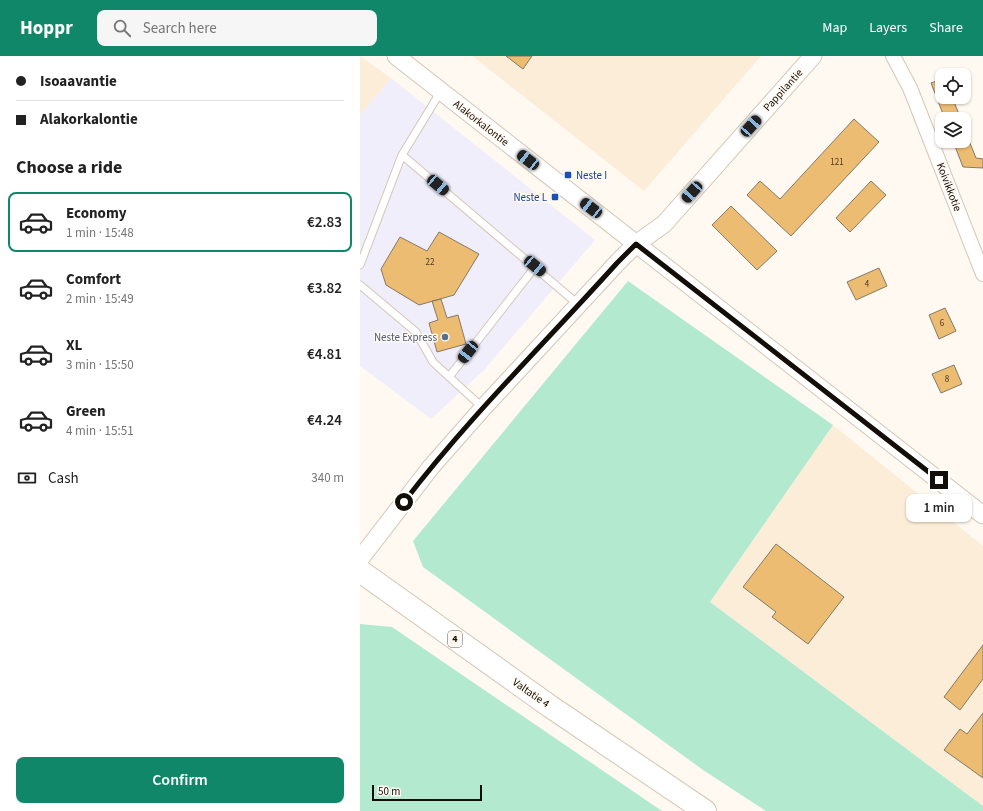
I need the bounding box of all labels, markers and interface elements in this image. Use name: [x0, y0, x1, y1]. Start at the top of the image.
search box: [97, 10, 377, 46]
text: Hoppr: [20, 15, 73, 42]
icon: search: [111, 17, 133, 39]
text: Search here: [143, 18, 217, 39]
text: Map: [822, 18, 847, 38]
text: Layers: [869, 18, 907, 38]
text: Share: [929, 18, 963, 38]
street label: Pappilantie: [760, 65, 806, 115]
map controls: [935, 68, 971, 148]
button: locate: [935, 68, 971, 104]
text: Isoaavantie: [40, 71, 117, 92]
street label: Alakorkalontie: [450, 96, 512, 150]
text: Alakorkalontie: [40, 109, 138, 130]
button: layers: [935, 112, 971, 148]
car: [739, 113, 763, 139]
car: [515, 148, 541, 172]
text: Choose a ride: [16, 155, 122, 180]
house number: 121: [830, 156, 844, 169]
street label: Koivikkotie: [933, 160, 965, 214]
place label: Neste I: [576, 168, 607, 183]
marker: Neste I: [563, 170, 573, 180]
car: [425, 173, 451, 197]
car: [680, 179, 704, 205]
place label: Neste L: [513, 190, 548, 205]
marker: Neste L: [550, 192, 560, 202]
car: [578, 196, 604, 220]
text: Economy: [66, 203, 127, 224]
icon: car: [18, 204, 54, 240]
text: €2.83: [307, 212, 342, 233]
text: 1 min · 15:48: [66, 224, 134, 242]
car: [522, 254, 548, 278]
house number: 22: [426, 256, 435, 269]
text: Comfort: [66, 269, 121, 290]
icon: car: [18, 270, 54, 306]
text: €3.82: [307, 278, 342, 299]
house number: 4: [865, 278, 870, 291]
text: 2 min · 15:49: [66, 290, 134, 308]
house number: 6: [940, 317, 945, 330]
place label: Neste Express: [374, 330, 437, 345]
marker: Neste Express: [440, 332, 450, 342]
text: XL: [66, 335, 82, 356]
icon: car: [18, 336, 54, 372]
car: [456, 339, 480, 365]
text: €4.81: [307, 344, 342, 365]
text: 3 min · 15:50: [66, 356, 134, 374]
house number: 8: [945, 373, 950, 386]
text: Green: [66, 401, 106, 422]
icon: car: [18, 402, 54, 438]
text: €4.24: [307, 410, 342, 431]
text: 4 min · 15:51: [66, 422, 134, 440]
icon: cash: [16, 467, 38, 489]
text: Cash: [48, 468, 79, 489]
text: 340 m: [311, 469, 344, 487]
route end: [930, 471, 948, 489]
route start: [395, 493, 413, 511]
callout: 1 min: [906, 494, 972, 522]
text: 1 min: [924, 499, 954, 517]
road number: 4: [448, 631, 462, 647]
street label: Valtatie 4: [509, 675, 553, 712]
button: Confirm: [16, 757, 344, 803]
scale bar: [372, 783, 482, 802]
text: 50 m: [378, 784, 400, 799]

